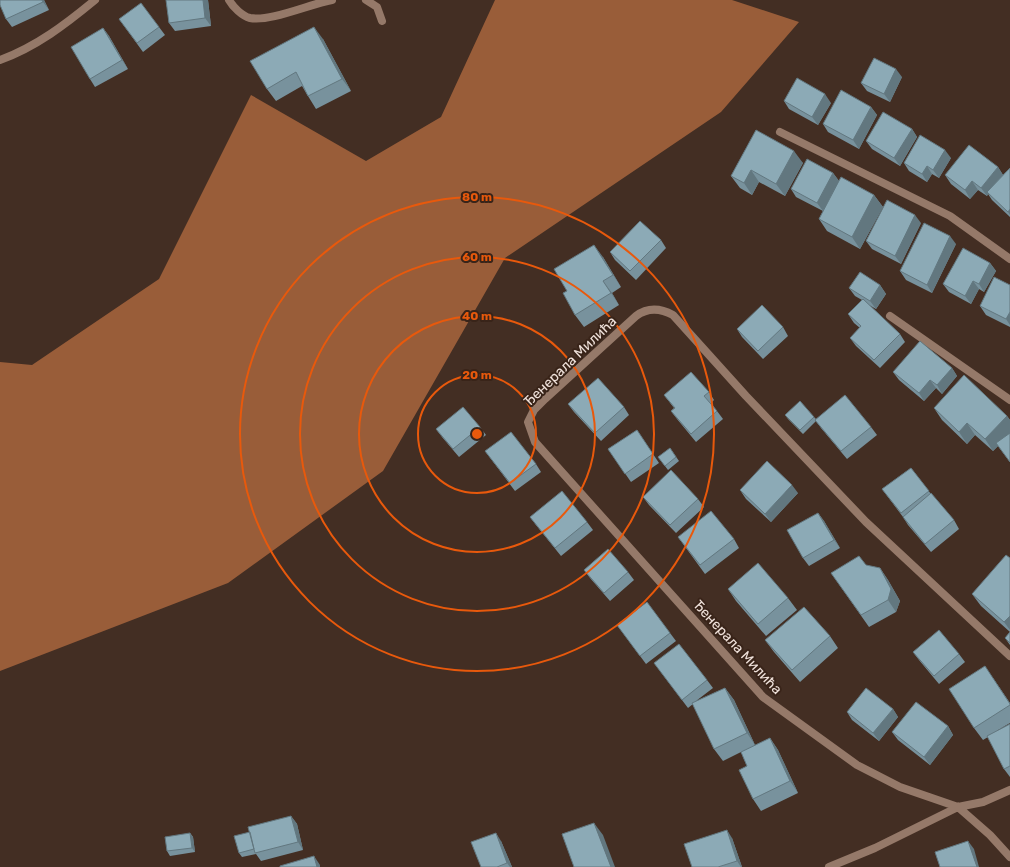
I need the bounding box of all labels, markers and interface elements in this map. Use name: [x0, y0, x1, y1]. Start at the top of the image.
text: 80 m: [462, 190, 492, 204]
text: 60 m: [462, 250, 492, 264]
text: 40 m: [462, 309, 492, 323]
street label: Ђенерала Милића: [520, 313, 620, 410]
text: 20 m: [462, 368, 492, 382]
centre of rings: [470, 427, 484, 441]
street label: Ђенерала Милића: [690, 597, 786, 698]

